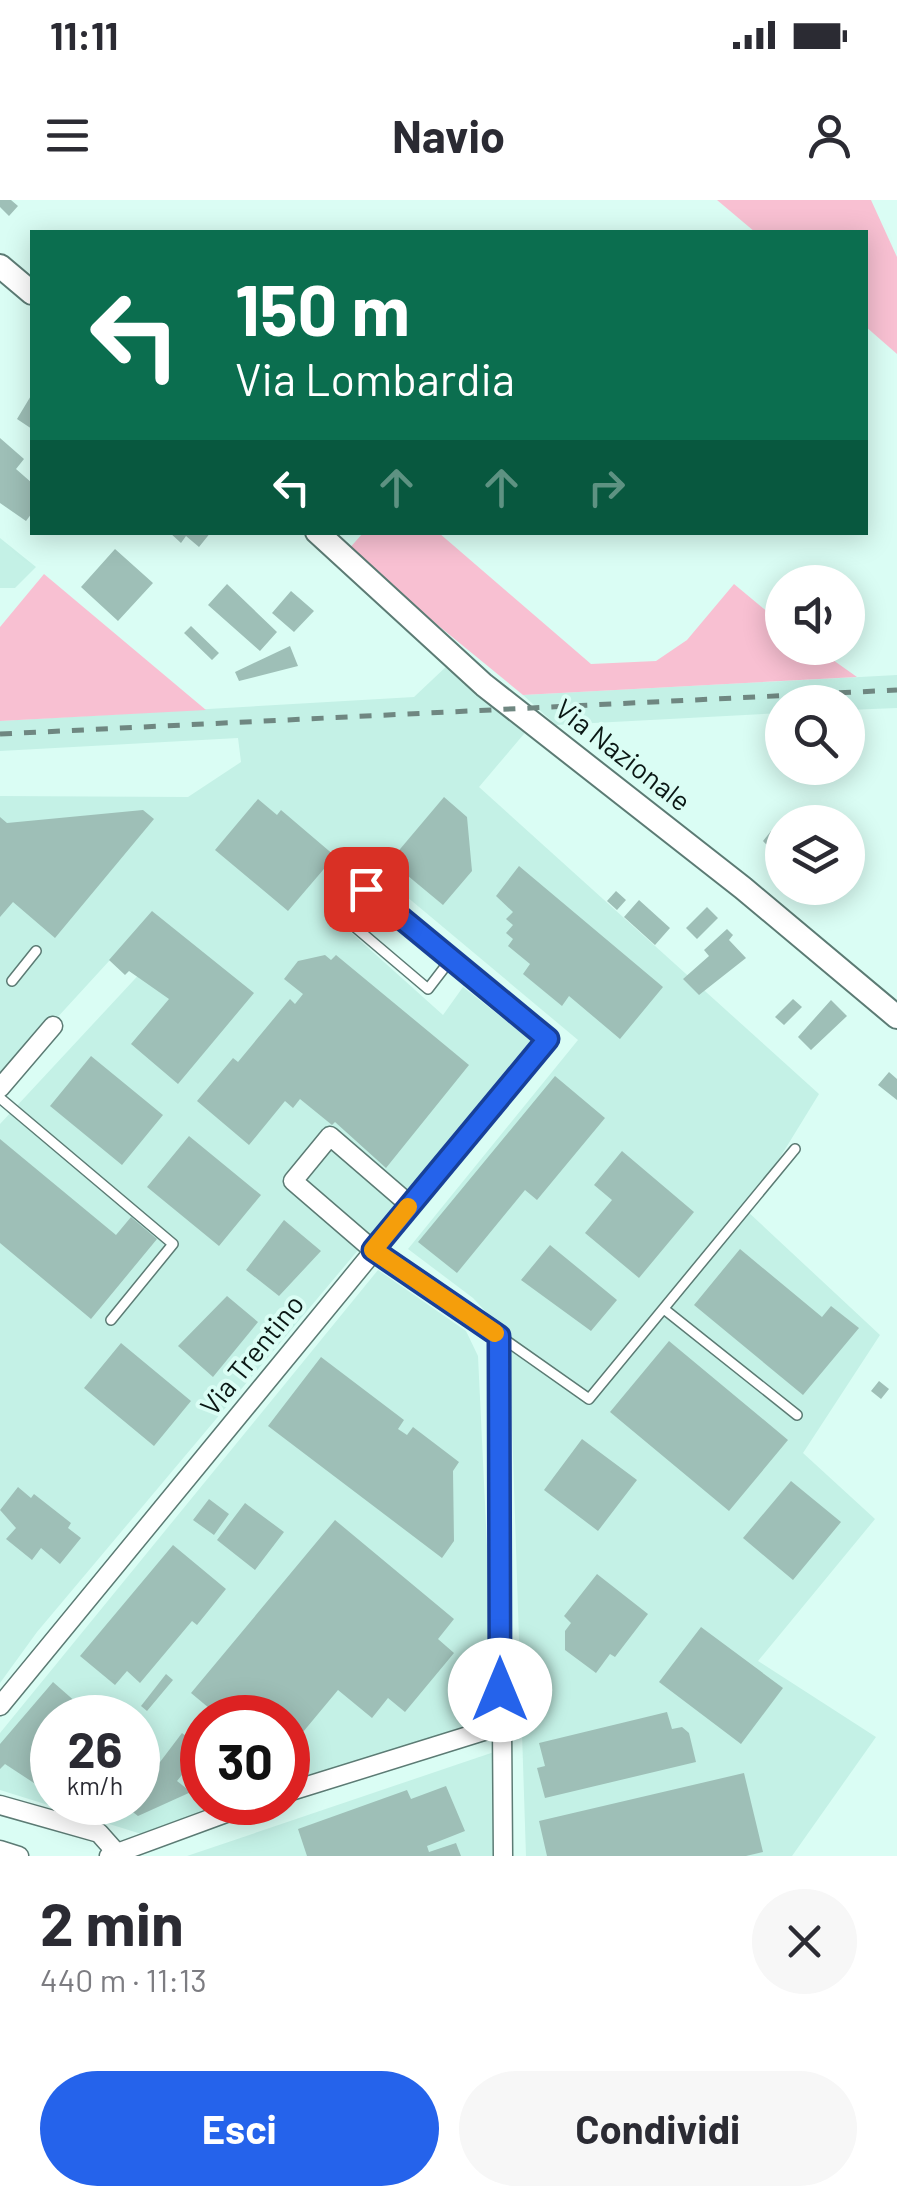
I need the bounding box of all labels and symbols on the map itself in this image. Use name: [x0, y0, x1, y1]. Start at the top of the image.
street label: Via Nazionale: [549, 691, 698, 818]
pin: [324, 847, 409, 932]
street label: Via Trentino: [192, 1287, 310, 1422]
position arrow: [448, 1638, 552, 1742]
speed limit sign: 30: [180, 1695, 310, 1825]

